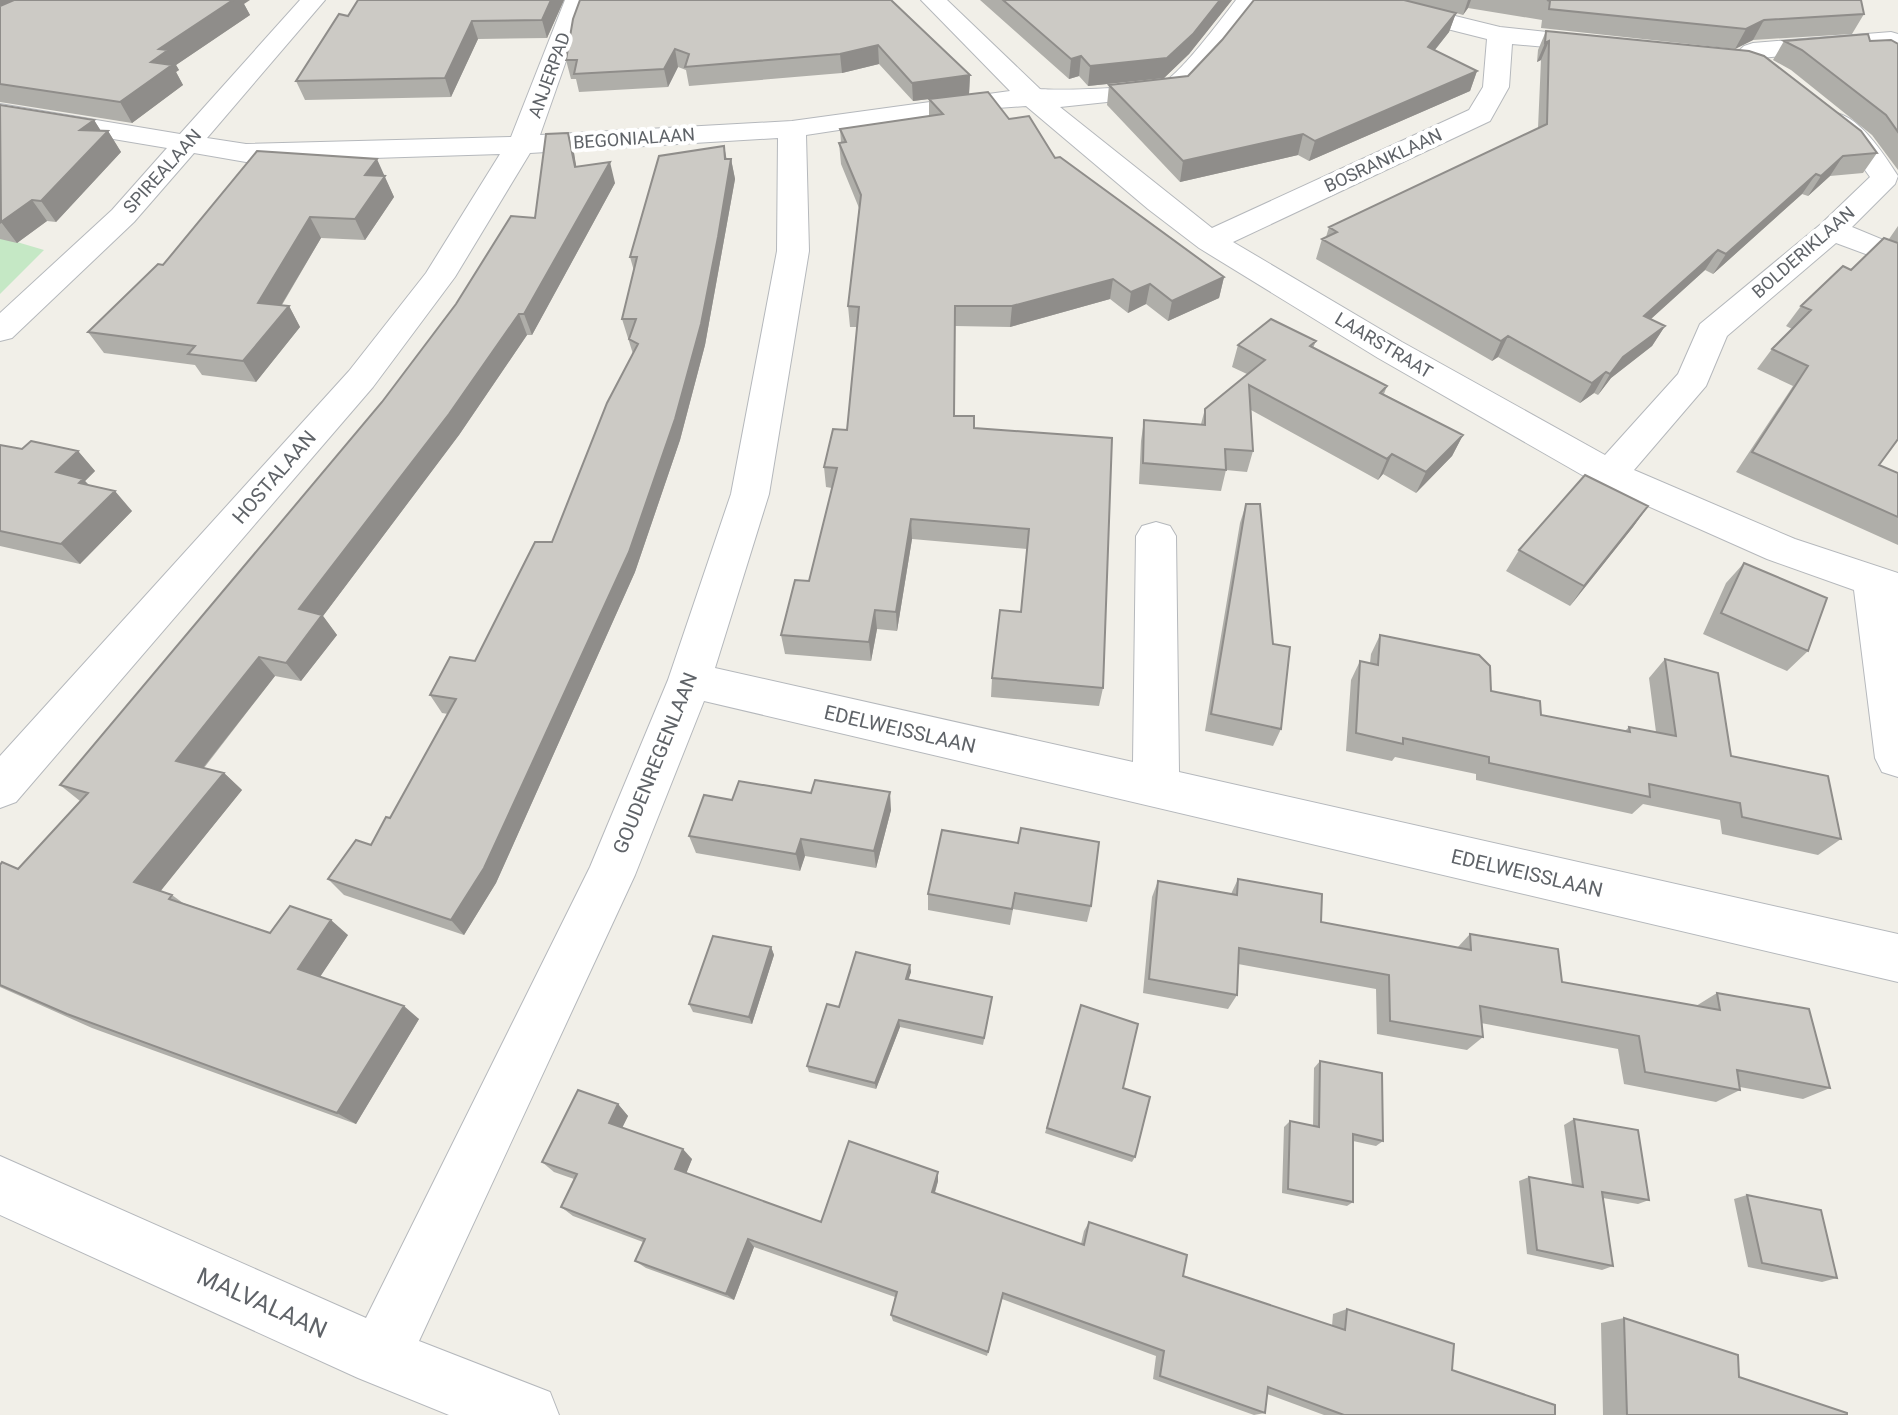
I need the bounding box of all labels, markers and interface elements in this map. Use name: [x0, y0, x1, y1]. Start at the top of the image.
street label: ANJERPAD: [524, 29, 574, 121]
street label: BEGONIALAAN: [572, 123, 696, 153]
street label: BOSRANKLAAN: [1321, 124, 1445, 196]
street label: SPIREALAAN: [119, 125, 205, 217]
street label: BOLDERIKLAAN: [1748, 202, 1858, 302]
street label: LAARSTRAAT: [1331, 308, 1437, 382]
street label: HOSTALAAN: [227, 426, 321, 528]
street label: GOUDENREGENLAAN: [608, 669, 702, 857]
street label: EDELWEISSLAAN: [822, 700, 978, 758]
street label: EDELWEISSLAAN: [1449, 844, 1605, 902]
street label: MALVALAAN: [193, 1262, 331, 1344]

